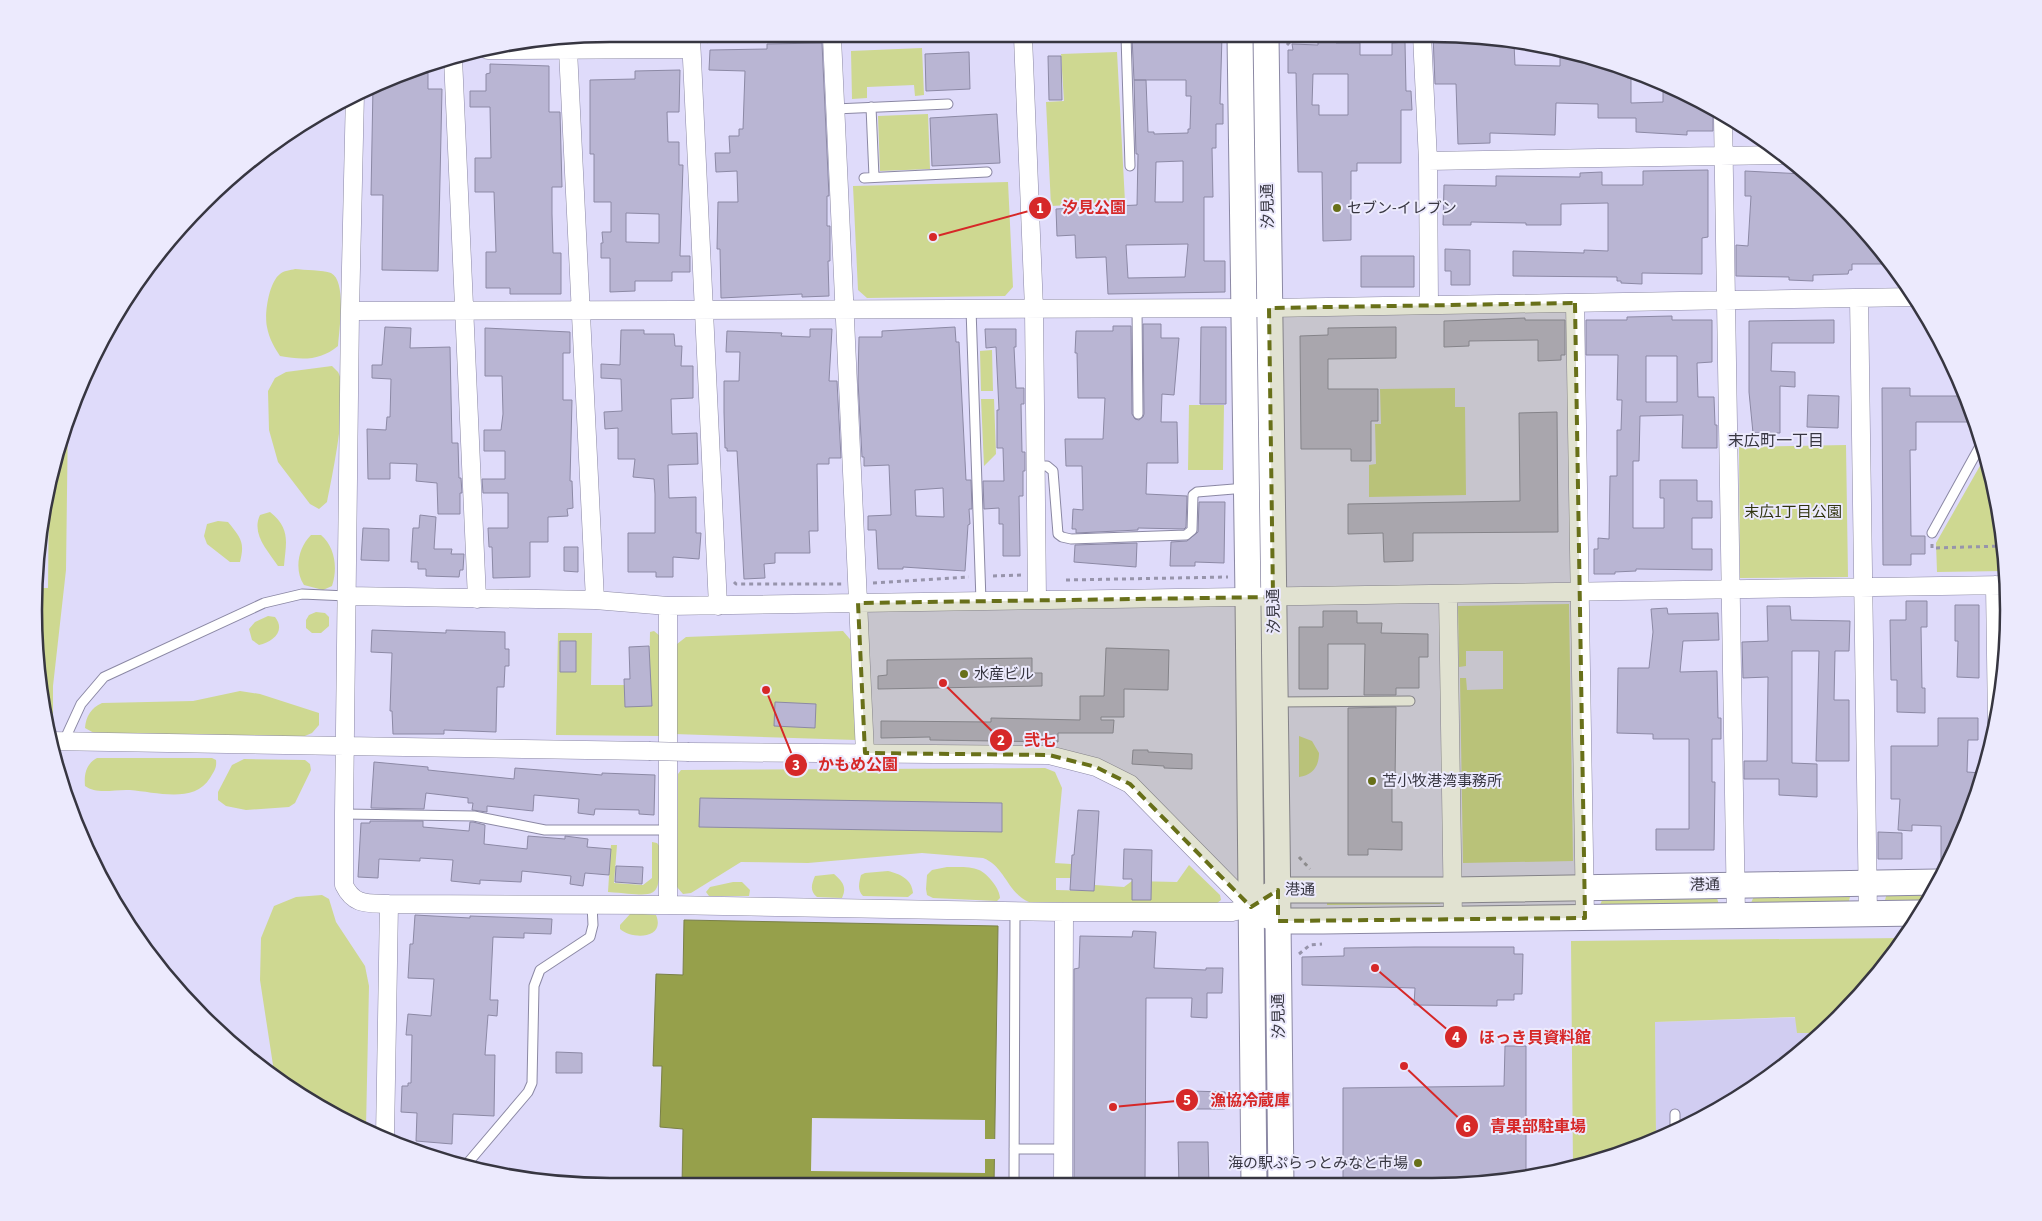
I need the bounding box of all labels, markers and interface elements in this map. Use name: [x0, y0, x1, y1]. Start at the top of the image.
street label: 汐見通: [1257, 183, 1279, 229]
callout: 汐見公園: [1027, 192, 1136, 223]
text: 汐見公園: [1062, 197, 1126, 219]
text: 1: [1036, 198, 1044, 219]
place label: セブン-イレブン: [1347, 198, 1457, 219]
marker: セブン-イレブン: [1331, 202, 1343, 214]
district label: 末広町一丁目: [1728, 430, 1824, 452]
park label: 末広1丁目公園: [1744, 502, 1842, 523]
street label: 汐見通: [1263, 588, 1285, 634]
place label: 水産ビル: [974, 664, 1034, 685]
marker: 水産ビル: [958, 668, 970, 680]
callout: 弐七: [989, 725, 1066, 756]
text: 2: [997, 730, 1005, 751]
text: 弐七: [1024, 730, 1056, 752]
callout: かもめ公園: [783, 749, 908, 780]
text: かもめ公園: [818, 754, 898, 776]
text: 3: [792, 755, 800, 776]
place label: 苫小牧港湾事務所: [1382, 771, 1502, 792]
marker: 苫小牧港湾事務所: [1366, 775, 1378, 787]
street label: 港通: [1690, 874, 1720, 896]
street label: 港通: [1285, 879, 1315, 901]
street label: 汐見通: [1268, 993, 1290, 1039]
callout: ほっき貝資料館: [1444, 1022, 1601, 1053]
text: 4: [1452, 1027, 1460, 1048]
text: ほっき貝資料館: [1479, 1027, 1591, 1049]
callout: 漁協冷蔵庫: [1175, 1084, 1300, 1115]
text: 5: [1183, 1090, 1191, 1111]
text: 漁協冷蔵庫: [1210, 1090, 1290, 1112]
callout: 青果部駐車場: [1455, 1111, 1596, 1142]
text: 青果部駐車場: [1490, 1116, 1586, 1138]
text: 6: [1463, 1117, 1471, 1138]
place label: 海の駅ぷらっとみなと市場: [1228, 1153, 1408, 1174]
marker: 海の駅ぷらっとみなと市場: [1412, 1157, 1424, 1169]

